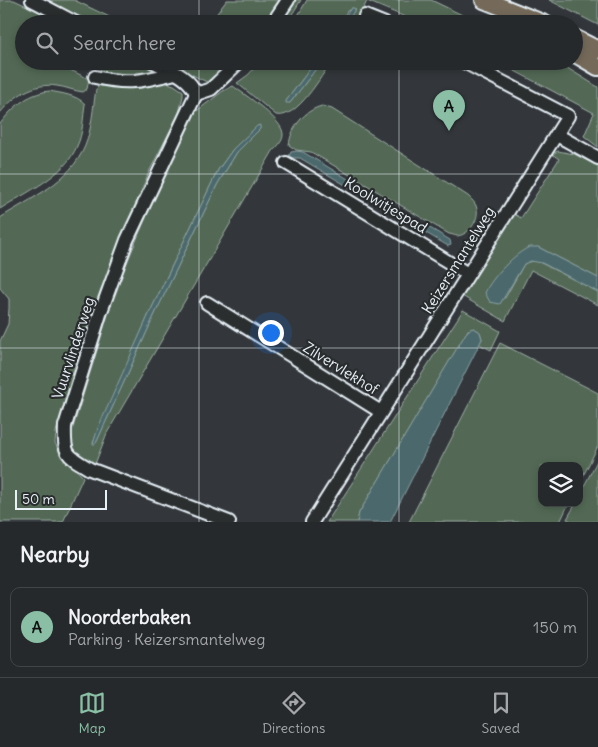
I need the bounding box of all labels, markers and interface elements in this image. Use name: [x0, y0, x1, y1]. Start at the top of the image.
search box: [15, 15, 583, 70]
icon: search: [33, 29, 61, 57]
text: Search here: [73, 31, 176, 55]
pin: A: [433, 90, 465, 131]
street label: Koolwitjespad: [341, 173, 431, 237]
street label: Keizersmantelweg: [417, 203, 499, 317]
street label: Vuurvlinderweg: [48, 294, 98, 402]
your location: [258, 320, 284, 346]
street label: Zilvervlekhof: [300, 337, 383, 399]
map controls: [538, 462, 583, 507]
button: layers: [538, 462, 583, 507]
scale bar: [15, 487, 108, 510]
text: 50 m: [22, 490, 55, 508]
text: Nearby: [20, 541, 90, 568]
text: Noorderbaken: [68, 605, 191, 629]
text: A: [32, 617, 42, 637]
text: 150 m: [533, 617, 577, 637]
text: Parking · Keizersmantelweg: [68, 629, 265, 649]
tab: Map: [78, 689, 106, 737]
tab: Directions: [262, 689, 325, 737]
tab: Saved: [482, 689, 520, 737]

